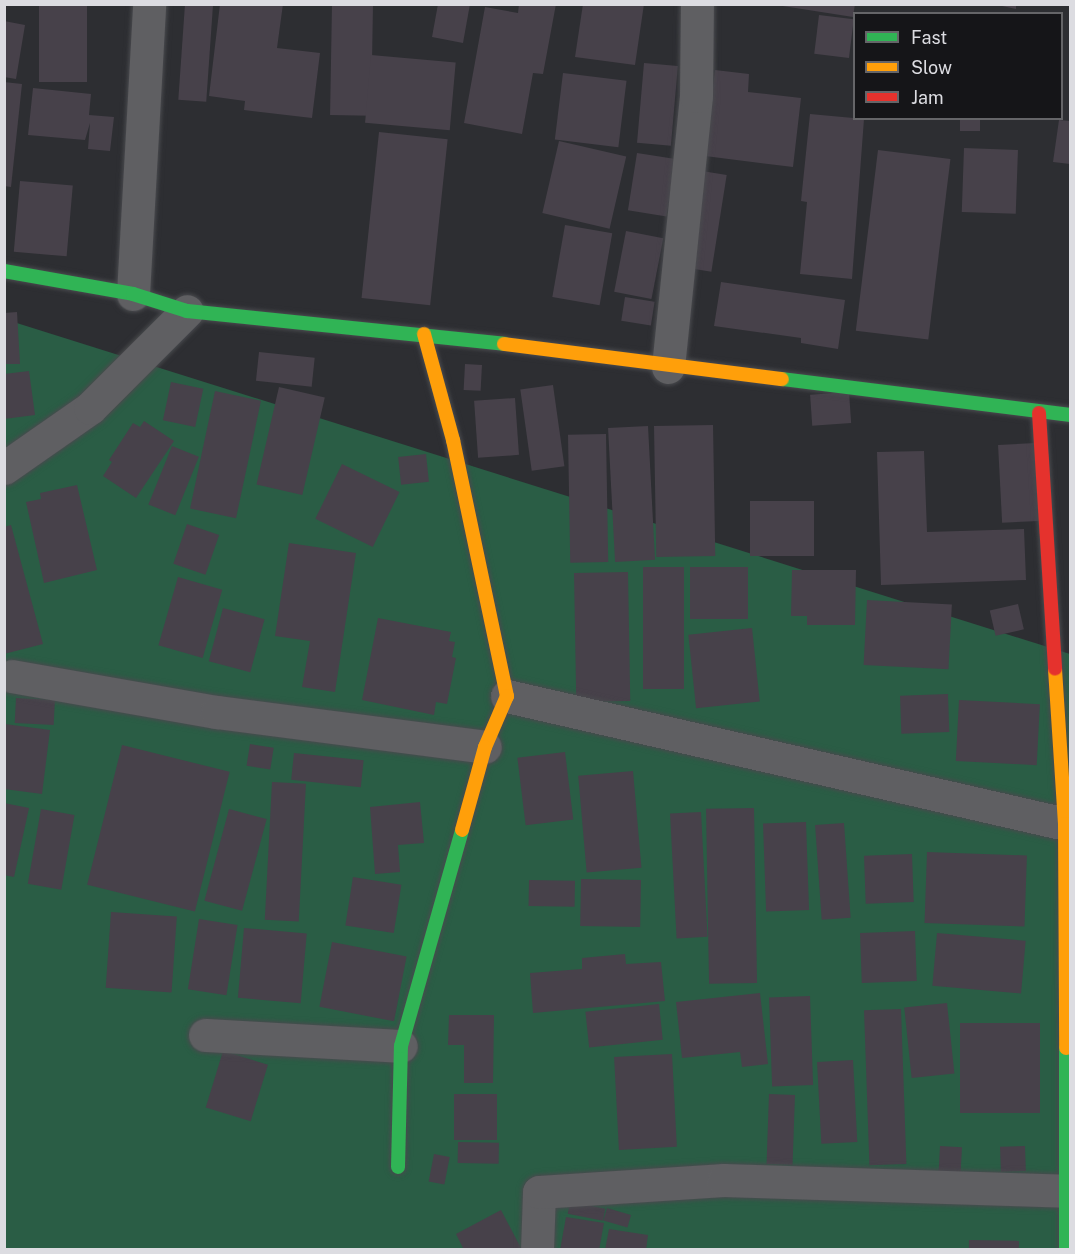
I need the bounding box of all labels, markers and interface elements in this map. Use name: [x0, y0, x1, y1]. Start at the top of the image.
legend: [853, 12, 1063, 120]
text: Fast: [911, 27, 947, 48]
text: Slow: [911, 57, 952, 78]
text: Jam: [911, 87, 944, 108]

